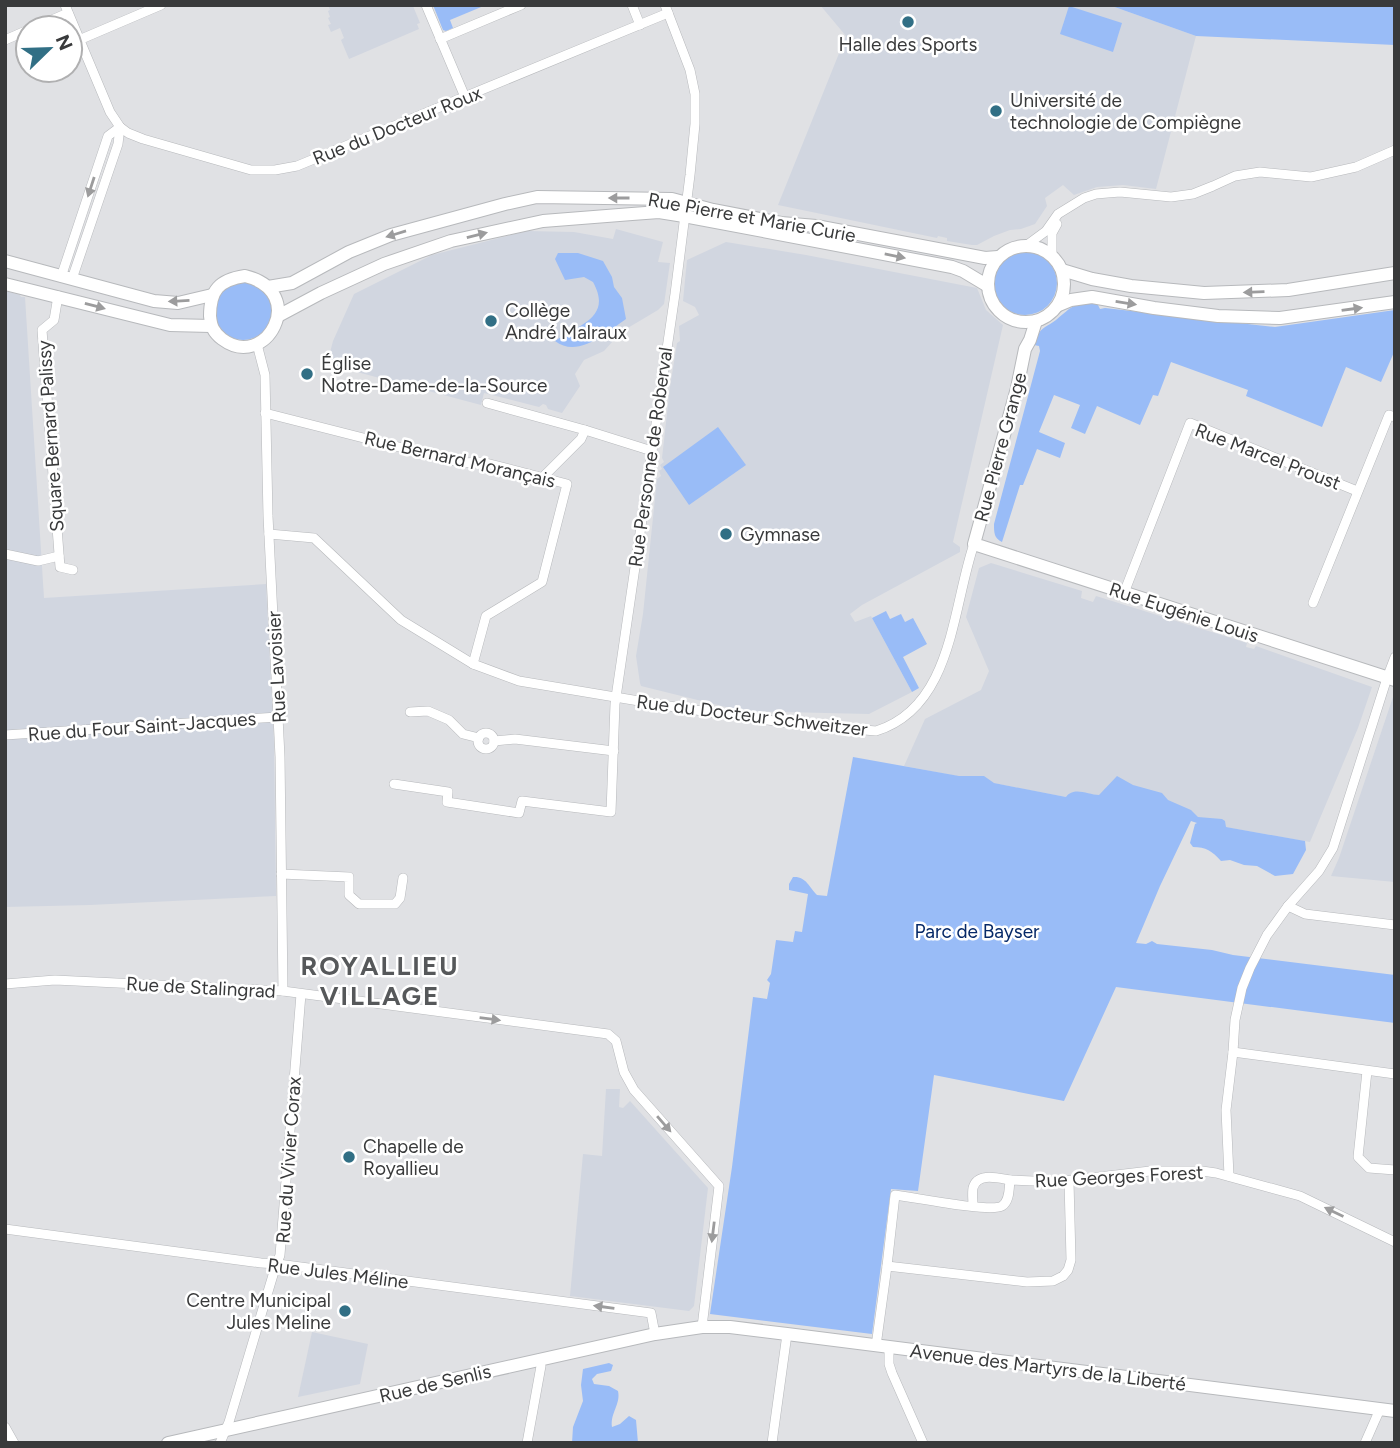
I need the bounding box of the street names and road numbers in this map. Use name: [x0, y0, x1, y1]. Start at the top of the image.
street label: Rue du Docteur Roux: [309, 81, 485, 170]
street label: Rue Pierre et Marie Curie: [646, 188, 858, 247]
street label: Square Bernard Palissy: [32, 339, 69, 533]
street label: Rue Personne de Roberval: [624, 346, 677, 569]
street label: Rue Pierre Grange: [969, 370, 1032, 524]
street label: Rue Marcel Proust: [1192, 418, 1344, 495]
street label: Rue Bernard Morançais: [362, 426, 558, 493]
street label: Rue Eugénie Louis: [1106, 577, 1262, 648]
street label: Rue Lavoisier: [262, 610, 291, 724]
street label: Rue du Docteur Schweitzer: [635, 690, 869, 741]
street label: Rue du Four Saint-Jacques: [27, 707, 257, 746]
street label: Rue de Stalingrad: [126, 972, 276, 1003]
street label: Rue du Vivier Corax: [271, 1076, 306, 1244]
street label: Rue Georges Forest: [1034, 1161, 1204, 1192]
street label: Rue Jules Méline: [266, 1253, 410, 1294]
street label: Avenue des Martyrs de la Liberté: [909, 1339, 1187, 1396]
street label: Rue de Senlis: [377, 1359, 493, 1407]

